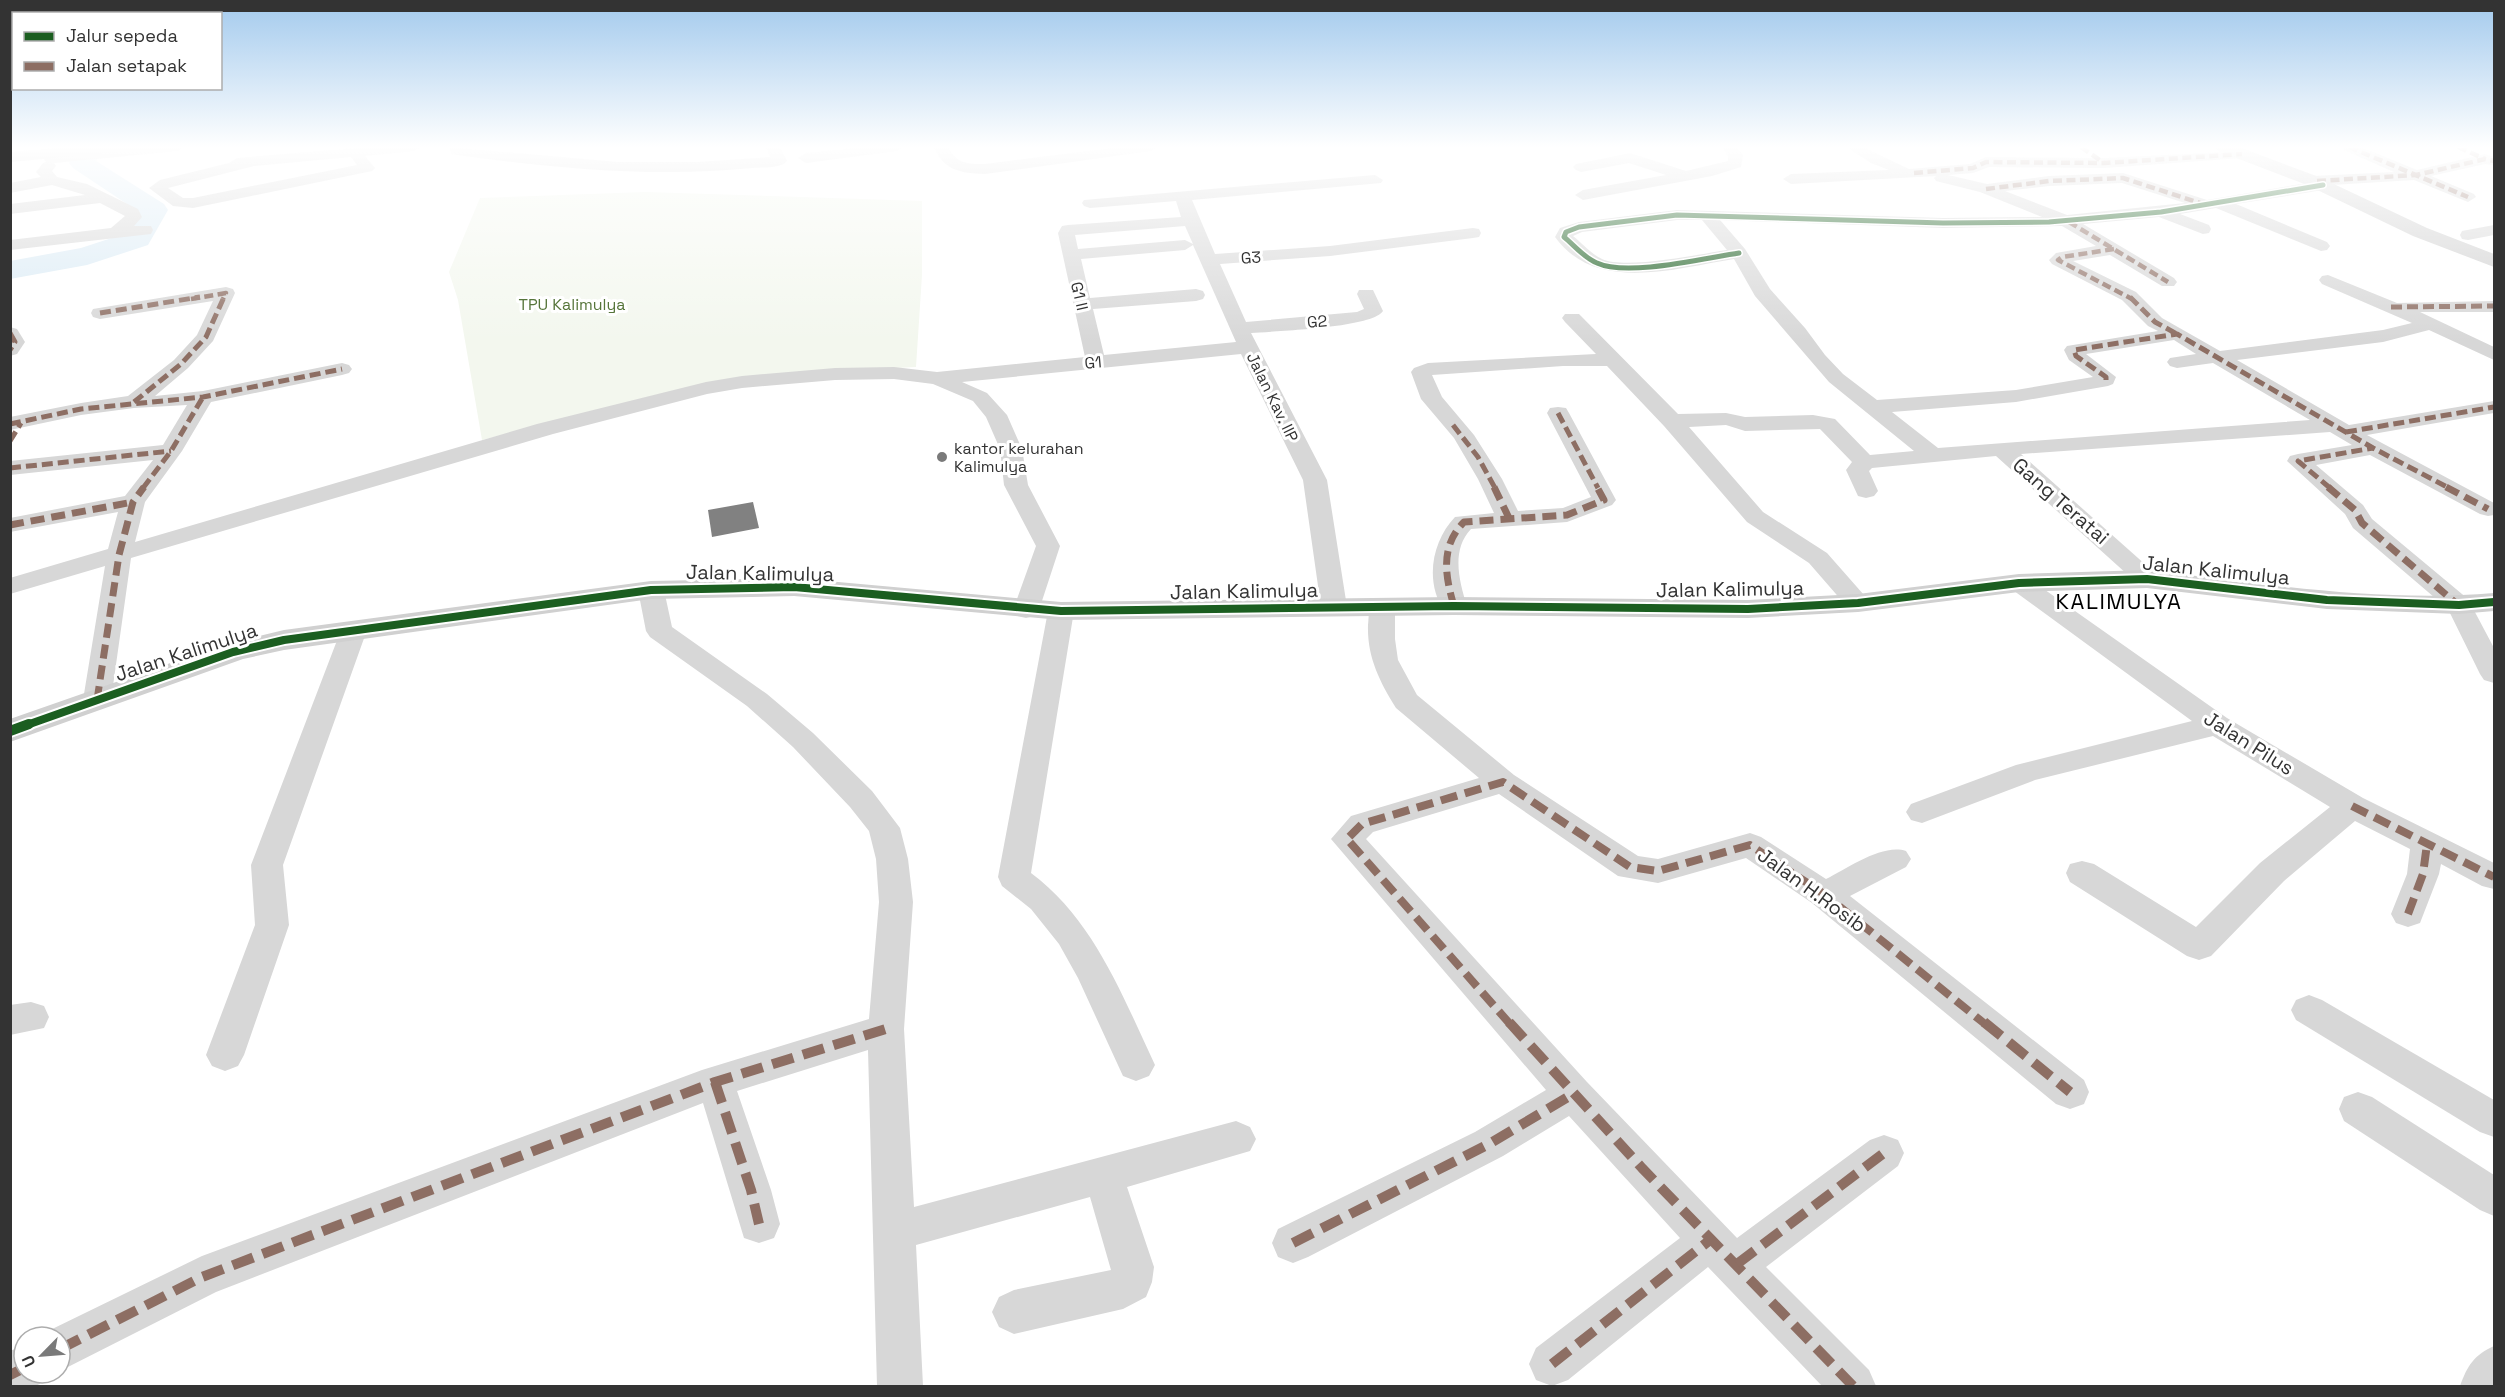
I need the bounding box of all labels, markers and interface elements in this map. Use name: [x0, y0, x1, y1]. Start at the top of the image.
legend: [12, 12, 222, 90]
text: Jalur sepeda: [66, 24, 178, 47]
text: Jalan setapak: [66, 54, 187, 77]
street label: G3: [1240, 246, 1262, 269]
street label: G1 II: [1066, 280, 1093, 313]
park label: TPU Kalimulya: [519, 294, 625, 315]
street label: G2: [1306, 310, 1328, 333]
street label: Jalan Kav. IIP: [1242, 349, 1303, 446]
street label: G1: [1084, 351, 1103, 374]
place label: kantor kelurahan Kalimulya: [954, 438, 1083, 477]
marker: kantor kelurahan Kalimulya: [935, 450, 949, 464]
street label: Gang Teratai: [2007, 452, 2115, 550]
street label: Jalan Kalimulya: [2141, 549, 2291, 591]
street label: Jalan Kalimulya: [686, 559, 834, 587]
street label: Jalan Kalimulya: [1656, 575, 1804, 603]
street label: Jalan Kalimulya: [1170, 577, 1318, 605]
district label: KALIMULYA: [2056, 587, 2182, 615]
street label: Jalan Kalimulya: [112, 617, 260, 687]
street label: Jalan Pilus: [2199, 705, 2299, 781]
street label: Jalan H.Rosib: [1753, 842, 1871, 938]
north arrow: [12, 1325, 72, 1385]
text: U: [17, 1352, 41, 1370]

